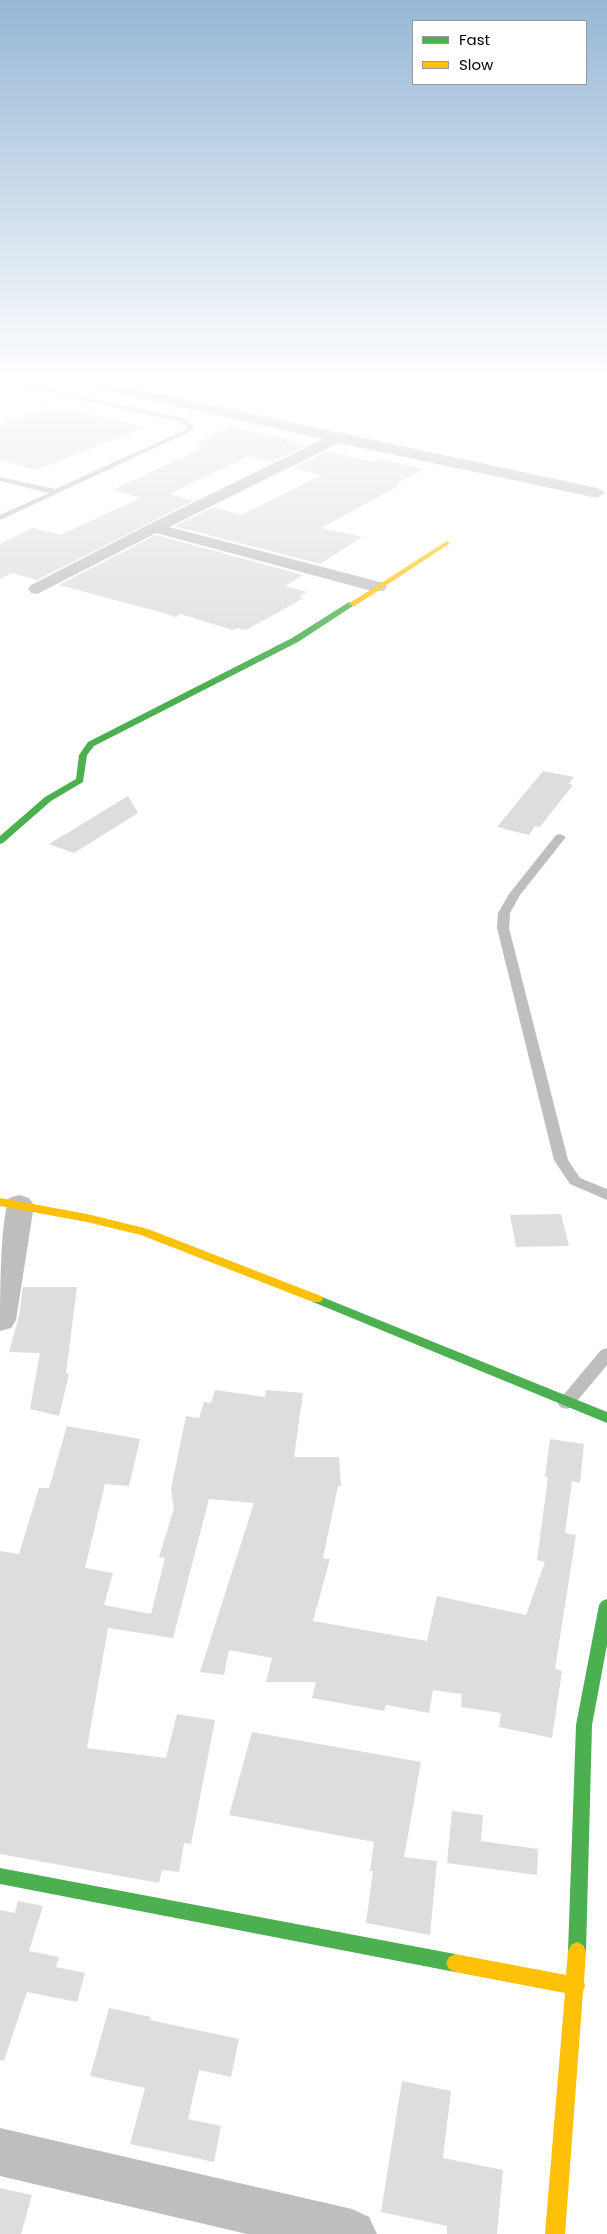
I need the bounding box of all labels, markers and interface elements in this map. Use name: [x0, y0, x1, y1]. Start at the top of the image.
legend: [412, 20, 587, 85]
text: Fast: [459, 29, 490, 50]
text: Slow: [459, 54, 493, 75]

